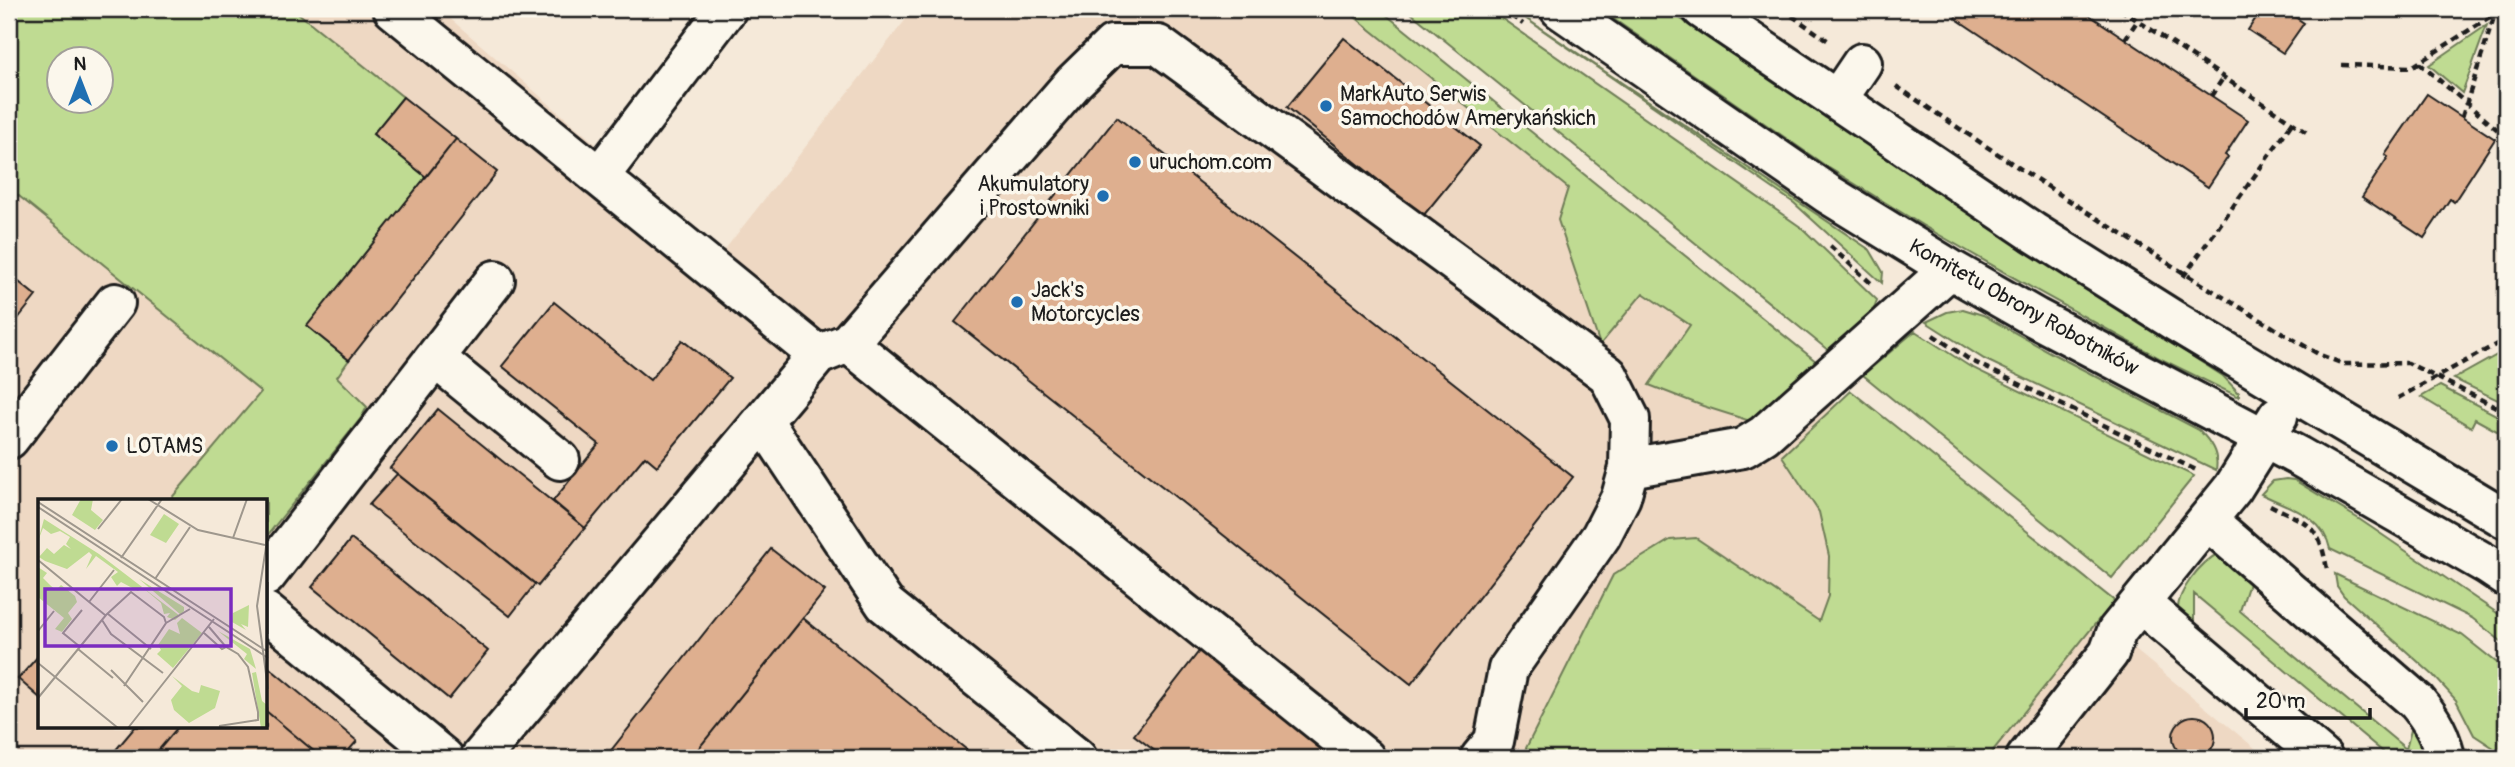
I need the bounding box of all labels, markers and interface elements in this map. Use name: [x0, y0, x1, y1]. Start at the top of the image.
north arrow: [46, 46, 116, 116]
text: N: [74, 52, 87, 76]
place label: MarkAuto Serwis Samochodów Amerykańskich: [1340, 81, 1596, 132]
marker: MarkAuto Serwis Samochodów Amerykańskich: [1318, 98, 1334, 114]
place label: uruchom.com: [1149, 149, 1272, 176]
marker: uruchom.com: [1127, 154, 1143, 170]
place label: Akumulatory i Prostowniki: [977, 171, 1089, 222]
marker: Akumulatory i Prostowniki: [1095, 188, 1111, 204]
street label: Komitetu Obrony Robotników: [1904, 233, 2143, 382]
place label: Jack's Motorcycles: [1031, 277, 1140, 328]
marker: Jack's Motorcycles: [1009, 294, 1025, 310]
place label: LOTAMS: [126, 433, 203, 460]
marker: LOTAMS: [104, 438, 120, 454]
inset map: [38, 499, 268, 728]
scale bar: [2246, 676, 2370, 720]
text: 20 m: [2256, 688, 2305, 715]

